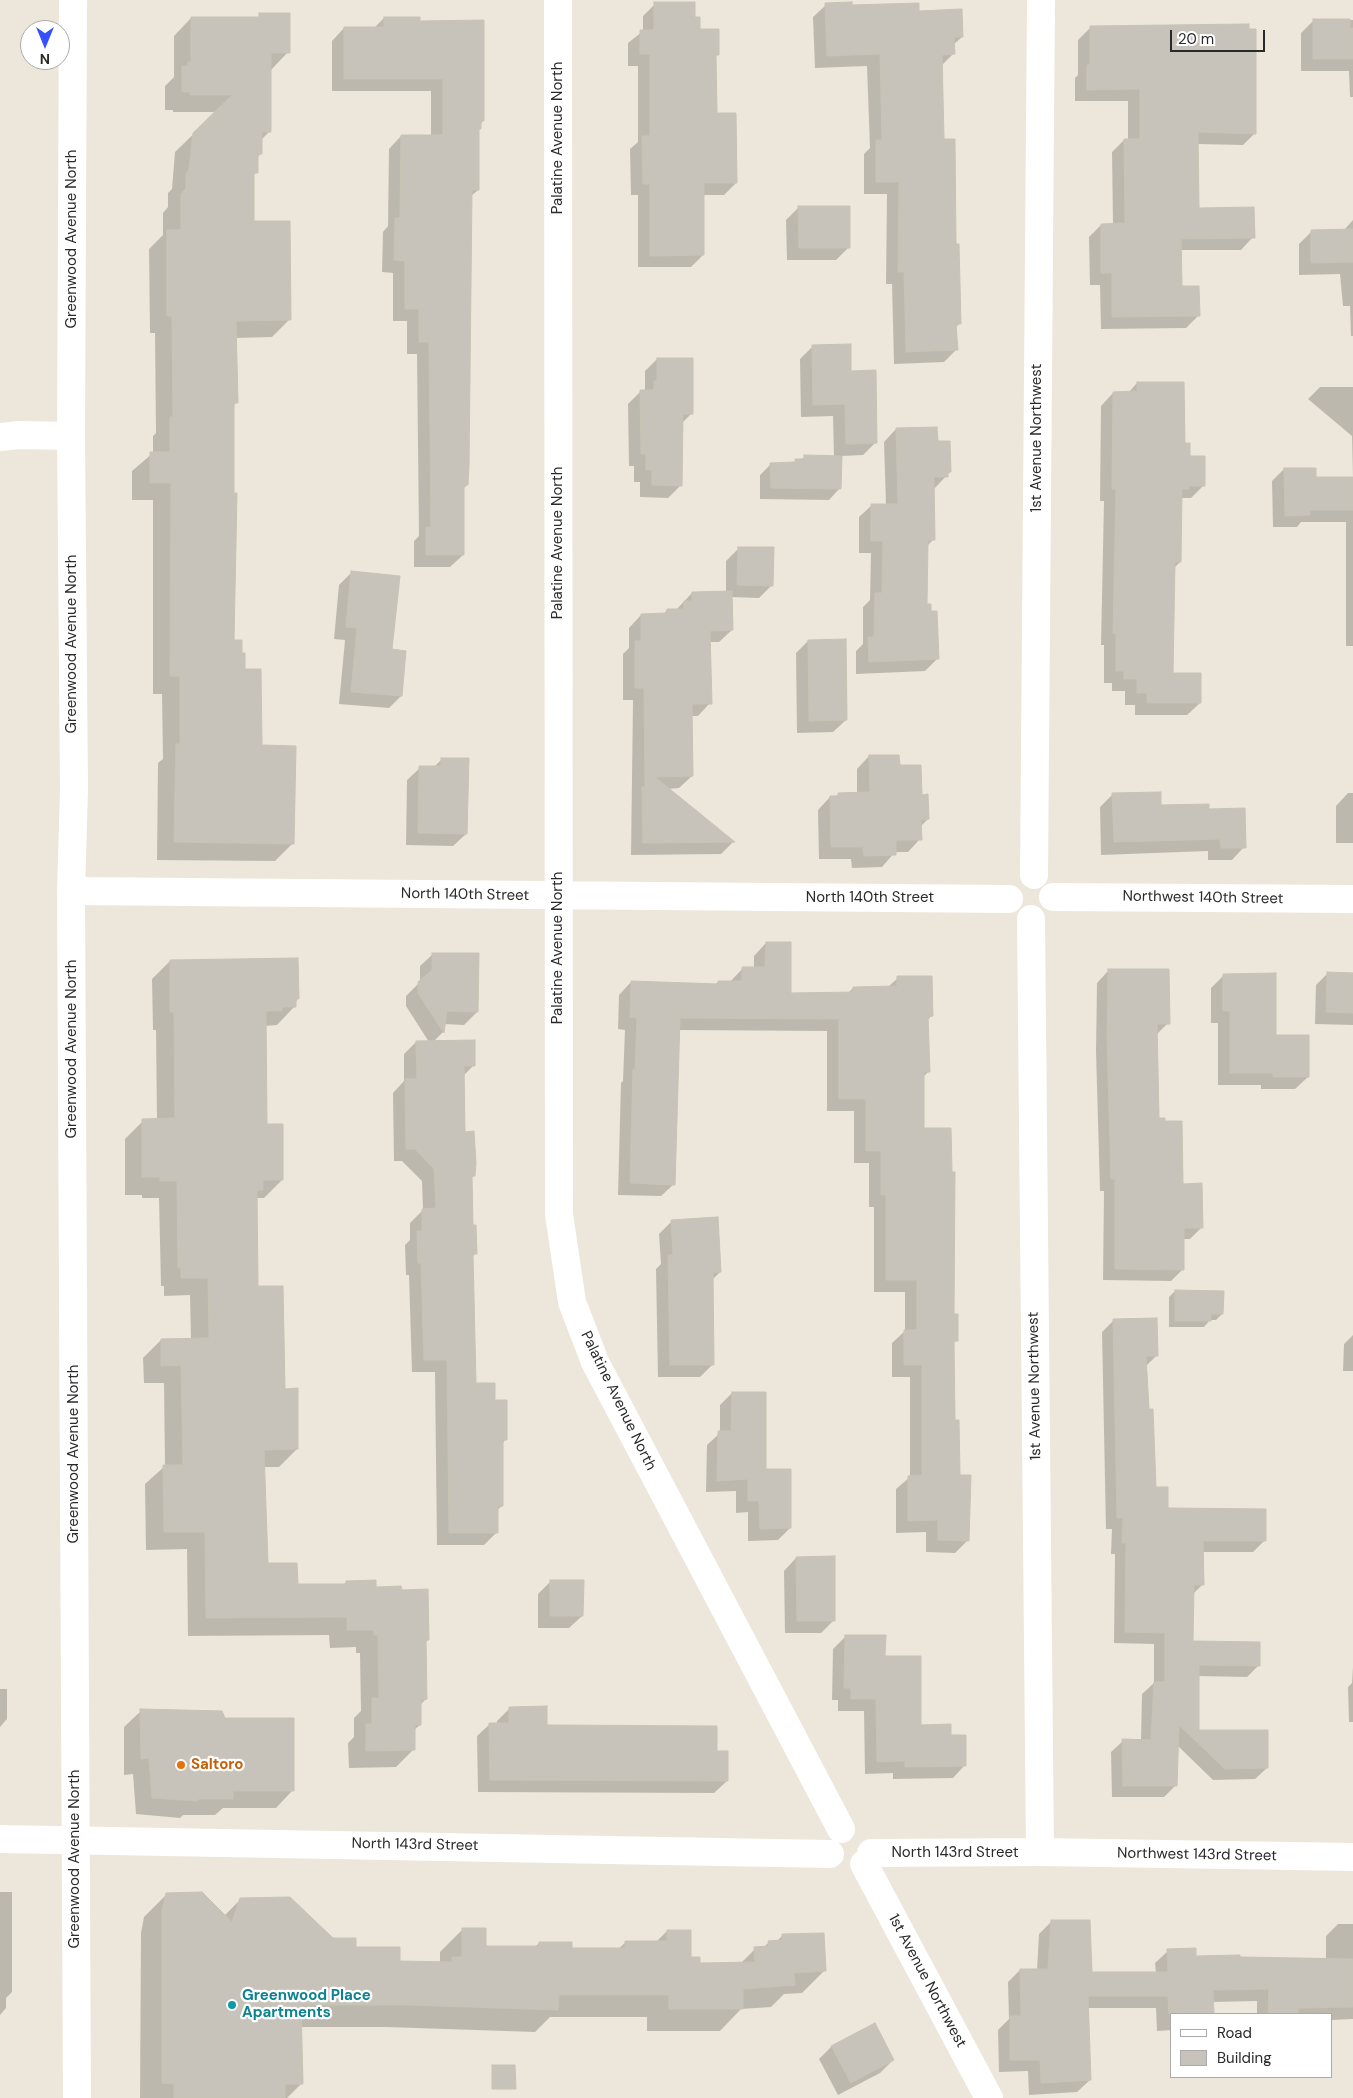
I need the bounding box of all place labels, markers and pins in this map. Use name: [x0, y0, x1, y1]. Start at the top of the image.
place label: Saltoro: [191, 1756, 243, 1774]
marker: Saltoro: [175, 1759, 187, 1771]
place label: Greenwood Place Apartments: [242, 1987, 371, 2022]
marker: Greenwood Place Apartments: [226, 1999, 238, 2011]

